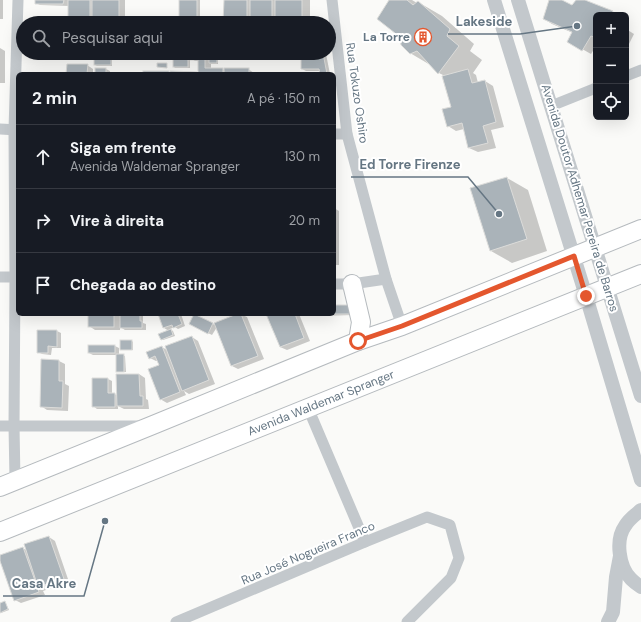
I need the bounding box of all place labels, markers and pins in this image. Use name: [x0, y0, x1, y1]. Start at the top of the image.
callout: Lakeside: [448, 9, 520, 34]
building icon: La Torre: [413, 27, 433, 47]
place label: La Torre: [363, 29, 410, 45]
callout: Ed Torre Firenze: [351, 152, 468, 177]
callout: Casa Akre: [3, 571, 84, 596]

